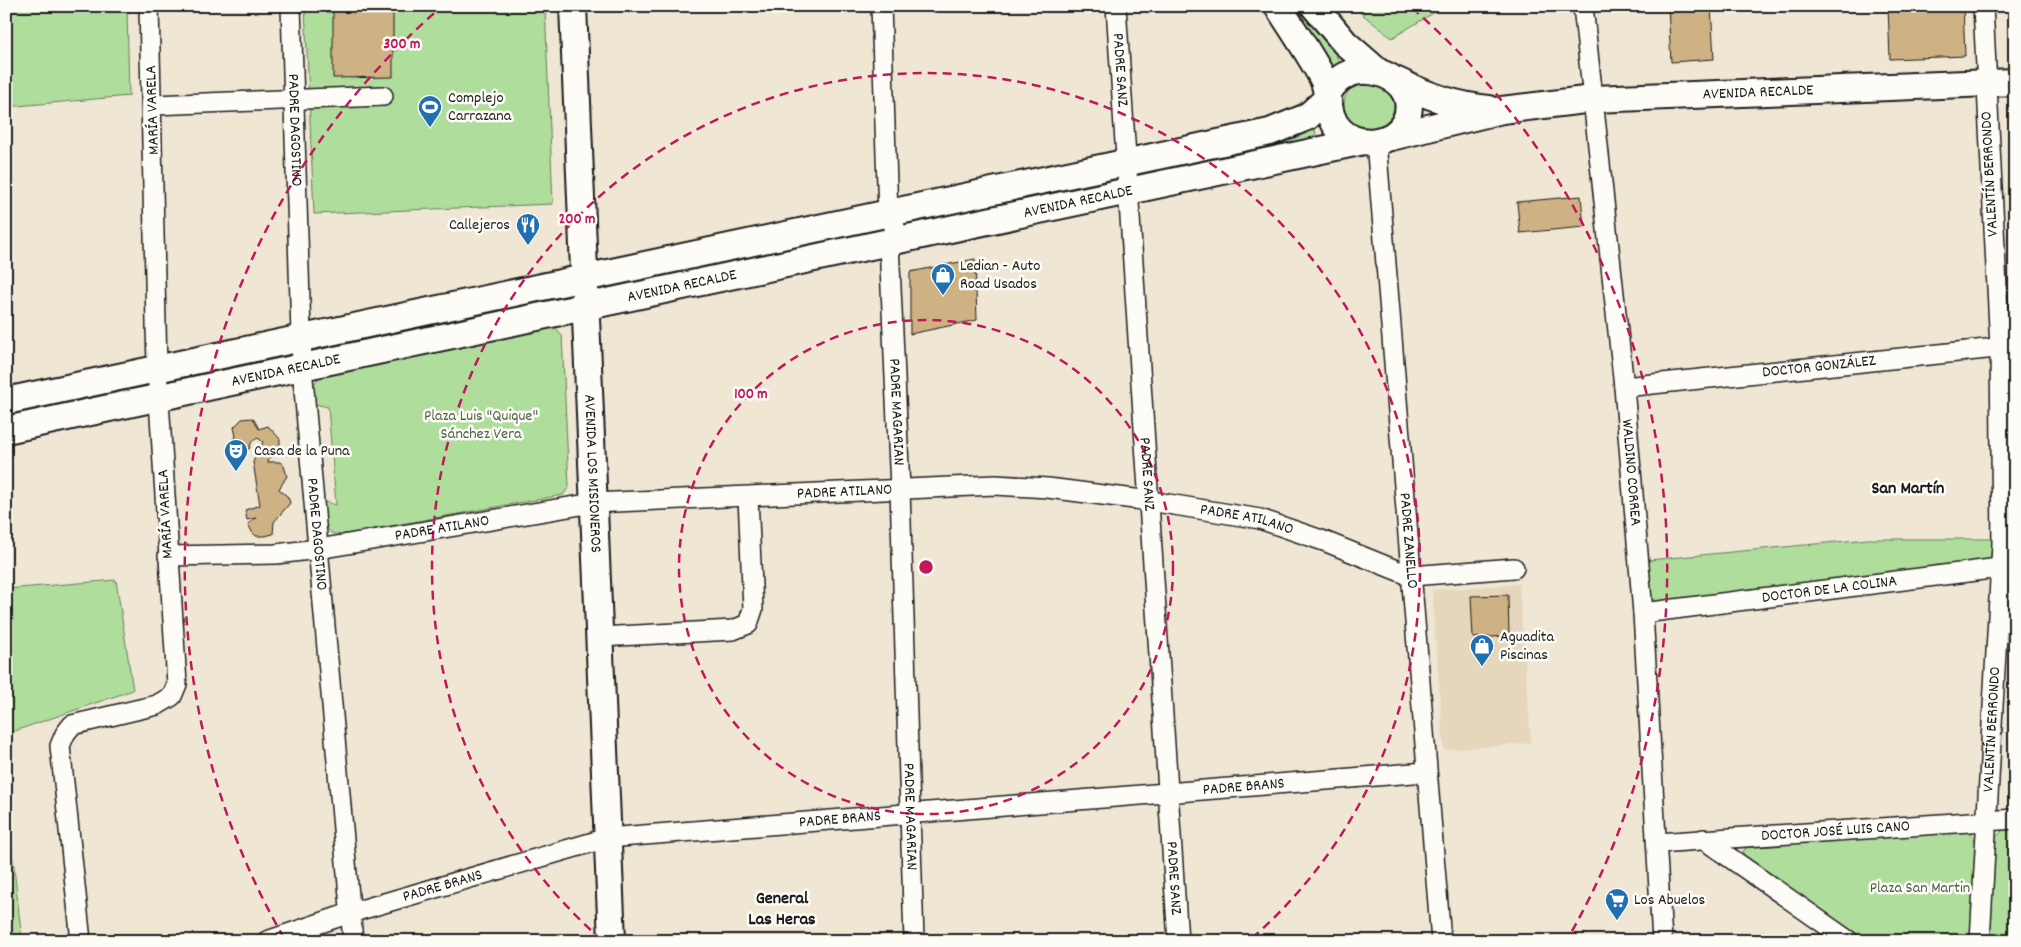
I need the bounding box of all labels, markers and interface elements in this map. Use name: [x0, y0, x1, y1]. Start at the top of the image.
street label: PADRE SANZ: [1106, 32, 1134, 107]
text: 300 m: [384, 34, 420, 56]
street label: MARÍA VARELA: [140, 65, 166, 155]
street label: PADRE DAGOSTINO: [282, 73, 308, 187]
street label: AVENIDA RECALDE: [1702, 79, 1815, 106]
place label: Complejo Carrazana: [448, 87, 512, 128]
sports icon: Complejo Carrazana: [417, 94, 443, 128]
street label: VALENTÍN BERRONDO: [1975, 111, 2005, 237]
street label: AVENIDA RECALDE: [1021, 179, 1135, 225]
text: 200 m: [559, 209, 595, 231]
restaurant icon: Callejeros: [515, 212, 541, 246]
place label: Callejeros: [449, 214, 510, 237]
place label: Ledian - Auto Road Usados: [960, 255, 1040, 296]
shop icon: Ledian - Auto Road Usados: [930, 262, 956, 296]
street label: AVENIDA RECALDE: [625, 263, 739, 309]
street label: AVENIDA RECALDE: [229, 347, 343, 393]
street label: DOCTOR GONZÁLEZ: [1761, 349, 1877, 384]
street label: PADRE MAGARIAN: [883, 358, 910, 466]
text: 100 m: [734, 384, 768, 406]
street label: AVENIDA LOS MISIONEROS: [578, 394, 607, 553]
park label: Plaza Luis "Quique" Sánchez Vera: [424, 405, 538, 446]
street label: WALDINO CORREA: [1615, 418, 1647, 527]
street label: PADRE SANZ: [1133, 436, 1161, 512]
theatre icon: Casa de la Puna: [223, 438, 249, 472]
place label: Casa de la Puna: [254, 440, 350, 463]
street label: MARÍA VARELA: [152, 468, 180, 559]
street label: PADRE DAGOSTINO: [300, 477, 333, 591]
district label: San Martín: [1872, 477, 1944, 502]
street label: PADRE ATILANO: [796, 478, 893, 505]
street label: PADRE ZANELLO: [1393, 492, 1424, 590]
street label: PADRE ATILANO: [1198, 498, 1297, 541]
street label: PADRE ATILANO: [393, 509, 491, 547]
centre of rings: [917, 558, 935, 576]
street label: DOCTOR DE LA COLINA: [1761, 569, 1899, 609]
place label: Aguadita Piscinas: [1500, 626, 1554, 667]
shop icon: Aguadita Piscinas: [1469, 633, 1495, 667]
street label: VALENTÍN BERRONDO: [1977, 666, 2007, 793]
street label: PADRE MAGARIAN: [897, 763, 923, 871]
street label: PADRE BRANS: [1202, 772, 1285, 801]
street label: PADRE BRANS: [798, 804, 882, 834]
street label: DOCTOR JOSÉ LUIS CANO: [1760, 815, 1911, 847]
street label: PADRE SANZ: [1160, 841, 1188, 916]
street label: PADRE BRANS: [400, 863, 485, 909]
park label: Plaza San Martin: [1870, 877, 1970, 900]
district label: General Las Heras: [748, 887, 816, 933]
supermarket icon: Los Abuelos: [1604, 887, 1630, 921]
place label: Los Abuelos: [1634, 889, 1706, 912]

